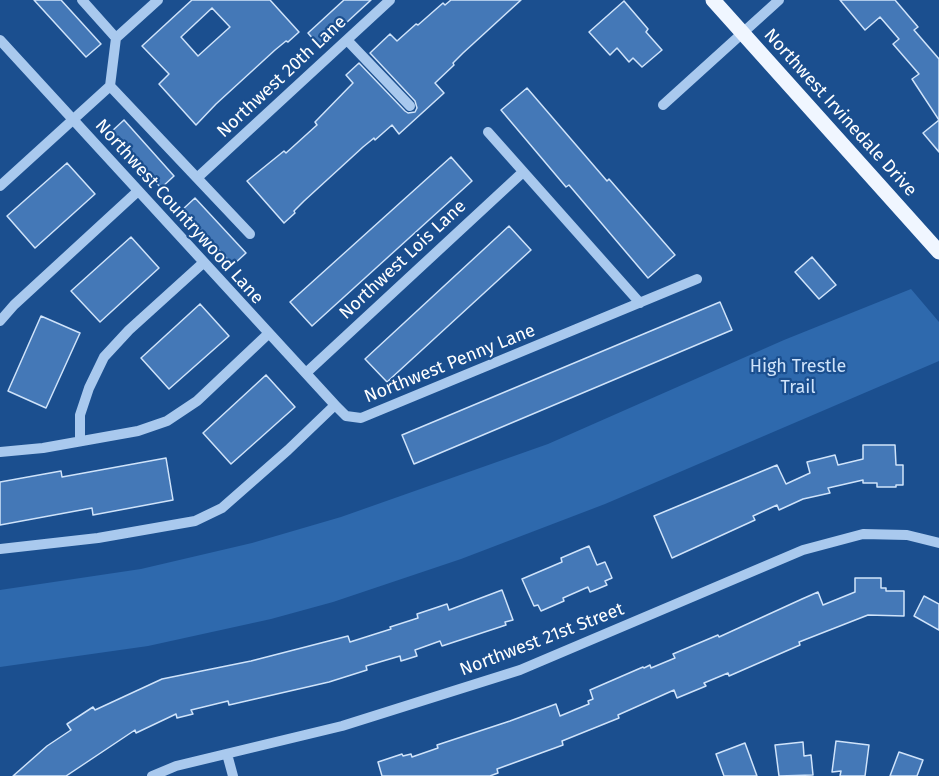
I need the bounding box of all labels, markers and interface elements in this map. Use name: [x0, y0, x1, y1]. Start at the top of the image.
street label: Northwest 20th Lane: [213, 12, 351, 142]
street label: Northwest Irvinedale Drive: [759, 25, 921, 201]
street label: Northwest Countrywood Lane: [90, 115, 268, 309]
street label: Northwest Lois Lane: [335, 196, 471, 324]
street label: Northwest Penny Lane: [361, 320, 539, 408]
park label: High Trestle Trail: [750, 356, 846, 398]
street label: Northwest 21st Street: [457, 599, 627, 681]

